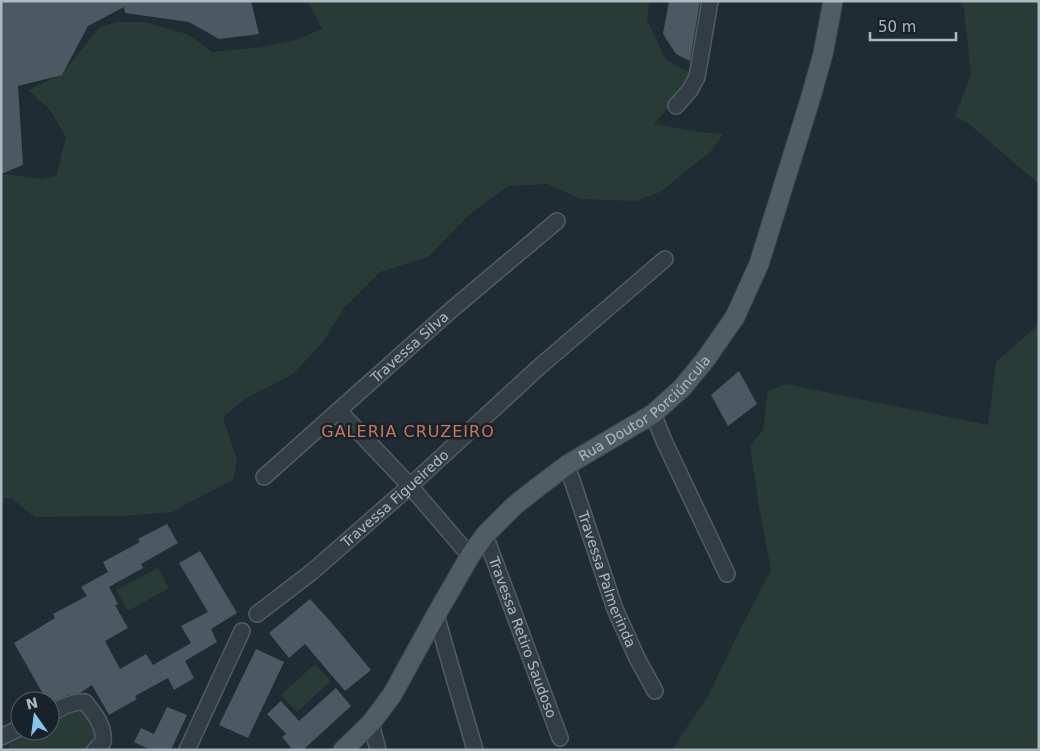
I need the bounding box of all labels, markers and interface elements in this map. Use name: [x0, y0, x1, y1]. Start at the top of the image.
scale bar: [870, 10, 956, 42]
text: 50 m: [878, 18, 916, 36]
street label: Travessa Silva: [366, 308, 452, 387]
street label: Rua Doutor Porciúncula: [576, 352, 714, 464]
district label: GALERIA CRUZEIRO: [321, 422, 495, 441]
street label: Travessa Figueiredo: [337, 447, 452, 551]
street label: Travessa Palmerinda: [575, 508, 639, 650]
street label: Travessa Retiro Saudoso: [485, 553, 560, 720]
north arrow: [10, 691, 60, 741]
text: N: [24, 694, 39, 713]

